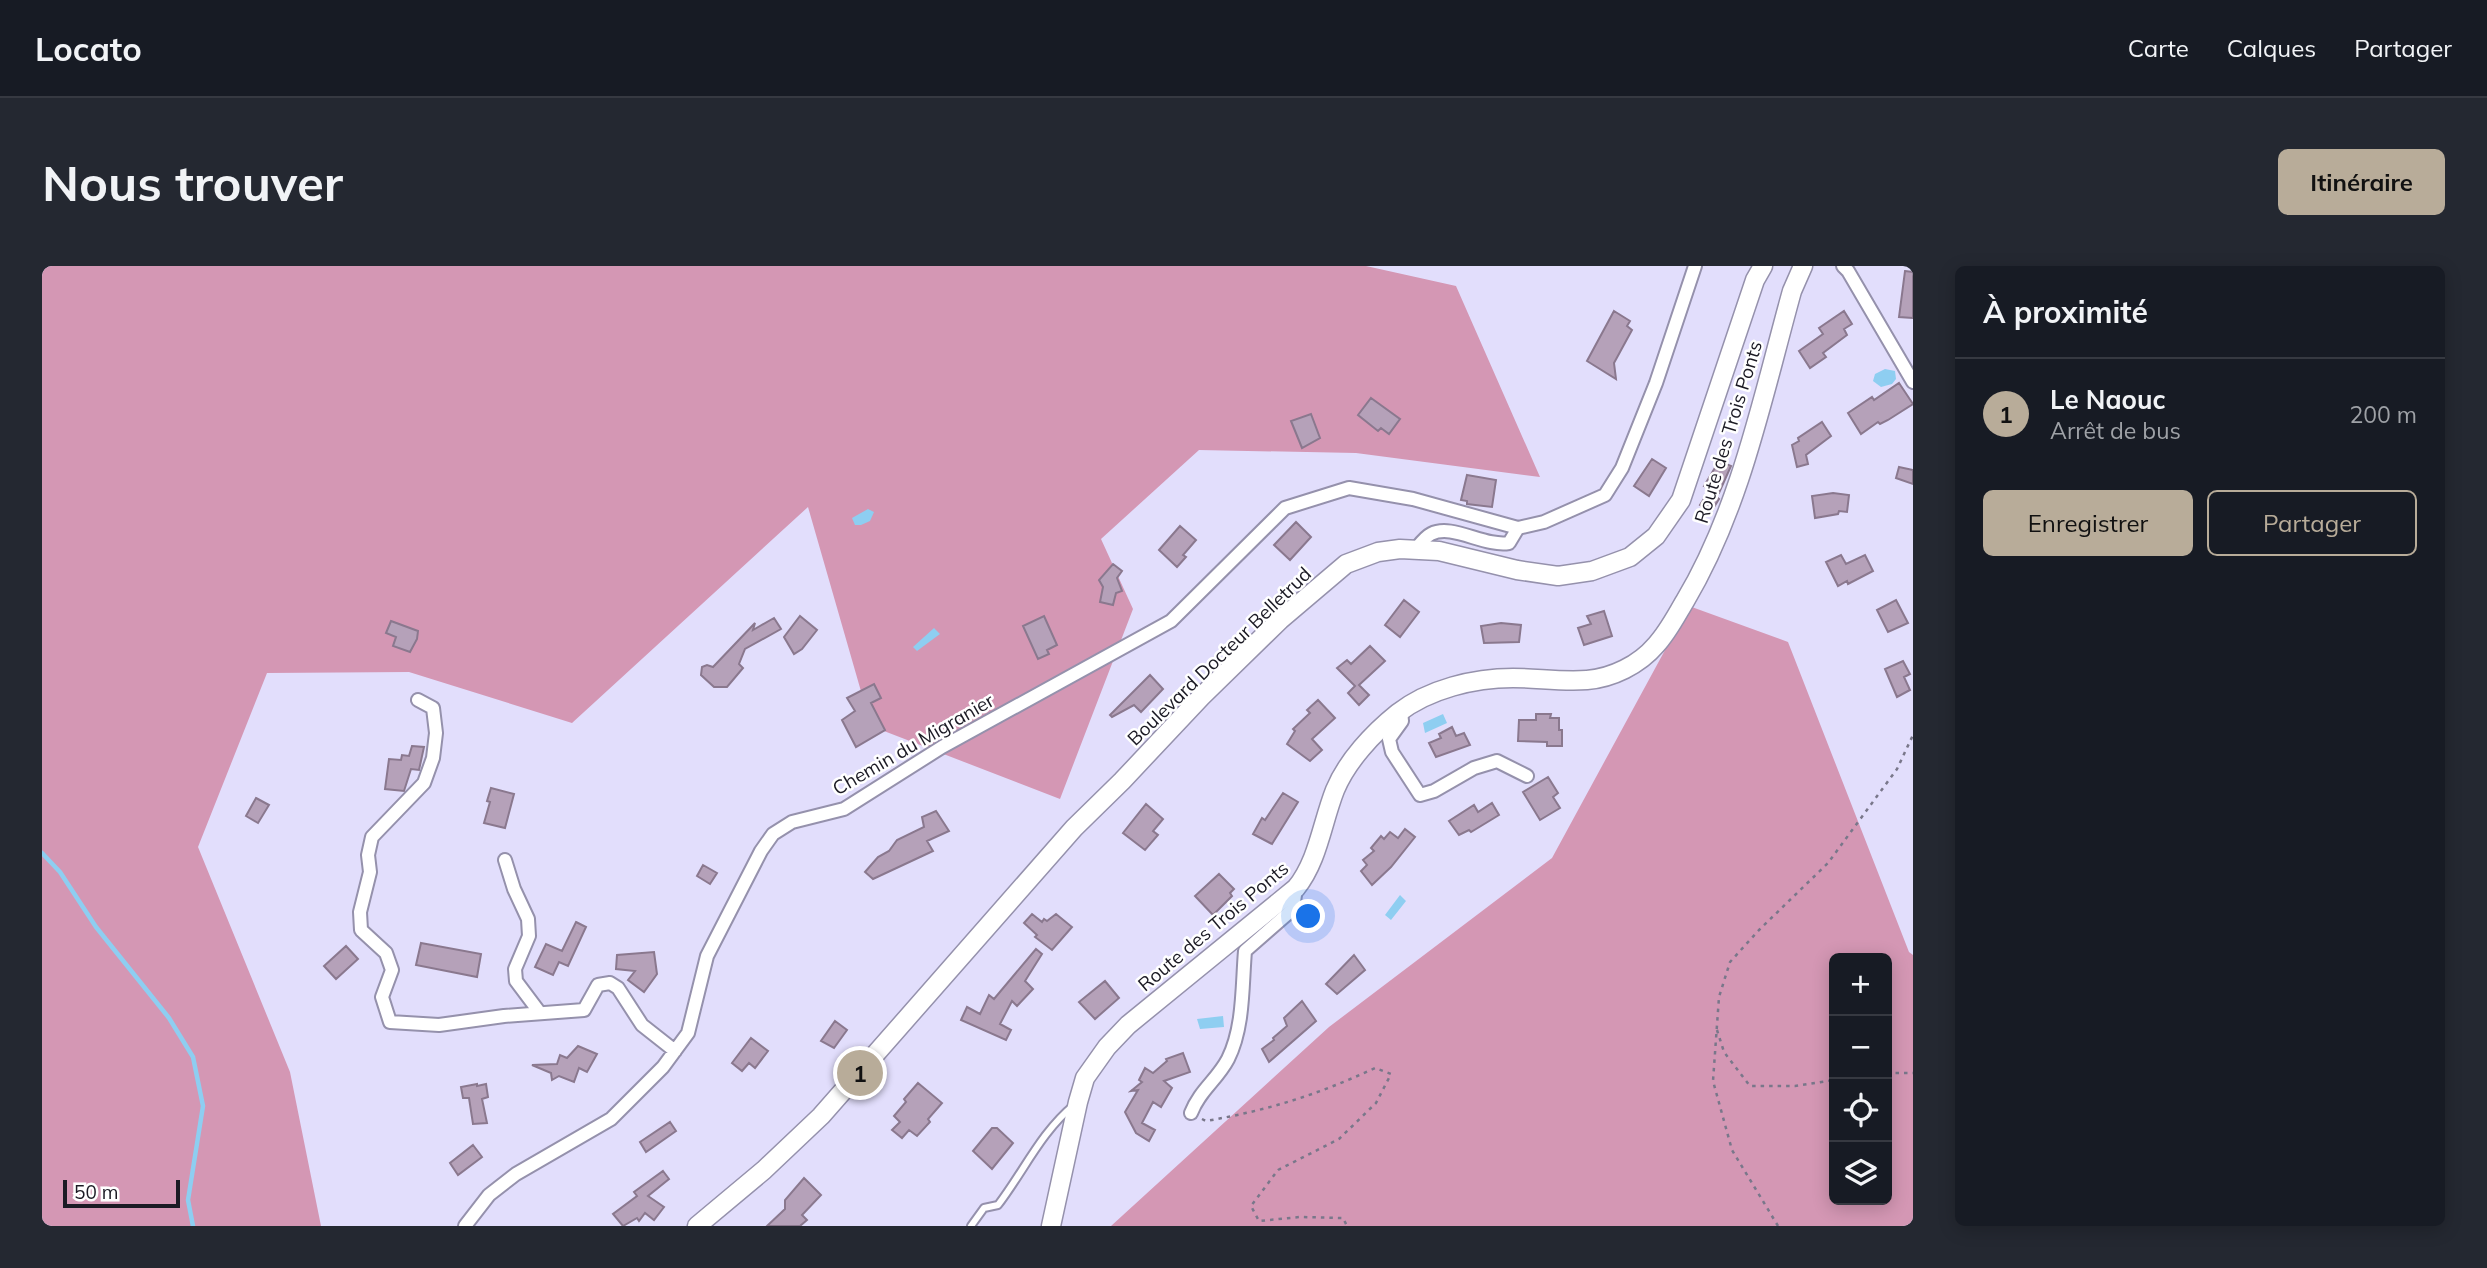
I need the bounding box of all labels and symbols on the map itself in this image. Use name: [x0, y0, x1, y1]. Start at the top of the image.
street label: Route des Trois Ponts: [1689, 338, 1767, 526]
street label: Boulevard Docteur Belletrud: [1122, 562, 1316, 750]
street label: Chemin du Migranier: [828, 688, 998, 800]
street label: Route des Trois Ponts: [1133, 856, 1293, 996]
your location: [1291, 899, 1325, 933]
pin: 1: [837, 1047, 883, 1099]
scale bar: [63, 1177, 180, 1209]

